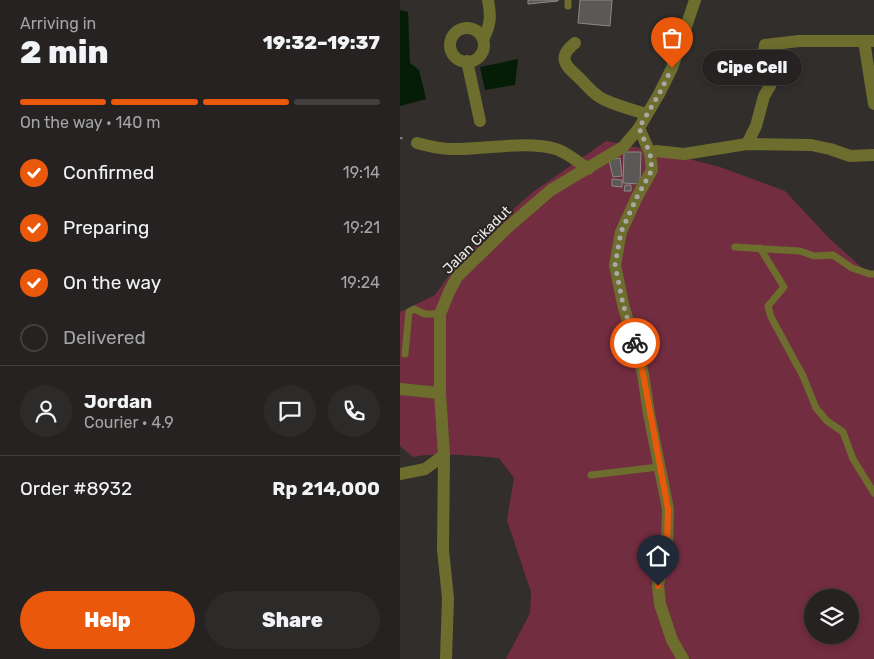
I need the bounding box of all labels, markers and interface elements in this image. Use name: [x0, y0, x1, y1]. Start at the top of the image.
text: Arriving in: [20, 14, 96, 33]
pin: [651, 17, 693, 68]
icon: bag: [658, 24, 686, 52]
text: 19:32–19:37: [263, 31, 380, 54]
text: 2 min: [20, 33, 109, 71]
callout: Cipe Cell: [702, 50, 802, 86]
text: Cipe Cell: [717, 58, 787, 77]
text: On the way · 140 m: [20, 113, 160, 132]
icon: check: [20, 159, 48, 187]
text: Confirmed: [63, 161, 154, 184]
text: 19:14: [343, 163, 380, 182]
street label: Jalan Cikadut: [439, 202, 515, 278]
icon: check: [20, 214, 48, 242]
text: Preparing: [63, 216, 149, 239]
text: 19:21: [343, 218, 380, 237]
icon: check: [20, 269, 48, 297]
text: On the way: [63, 271, 161, 294]
text: 19:24: [340, 273, 380, 292]
courier: [610, 318, 660, 368]
text: Delivered: [63, 326, 146, 349]
icon: bike: [621, 329, 649, 357]
button: person: [20, 385, 72, 437]
button: chat: [264, 385, 316, 437]
button: phone: [328, 385, 380, 437]
text: Jordan: [84, 390, 152, 413]
text: Courier · 4.9: [84, 413, 174, 432]
text: Order #8932: [20, 477, 132, 500]
text: Rp 214,000: [272, 477, 380, 500]
pin: [637, 535, 679, 586]
icon: home: [644, 542, 672, 570]
map controls: [804, 589, 859, 644]
button: layers: [804, 589, 859, 644]
button: Help: [20, 591, 195, 649]
button: Share: [205, 591, 380, 649]

